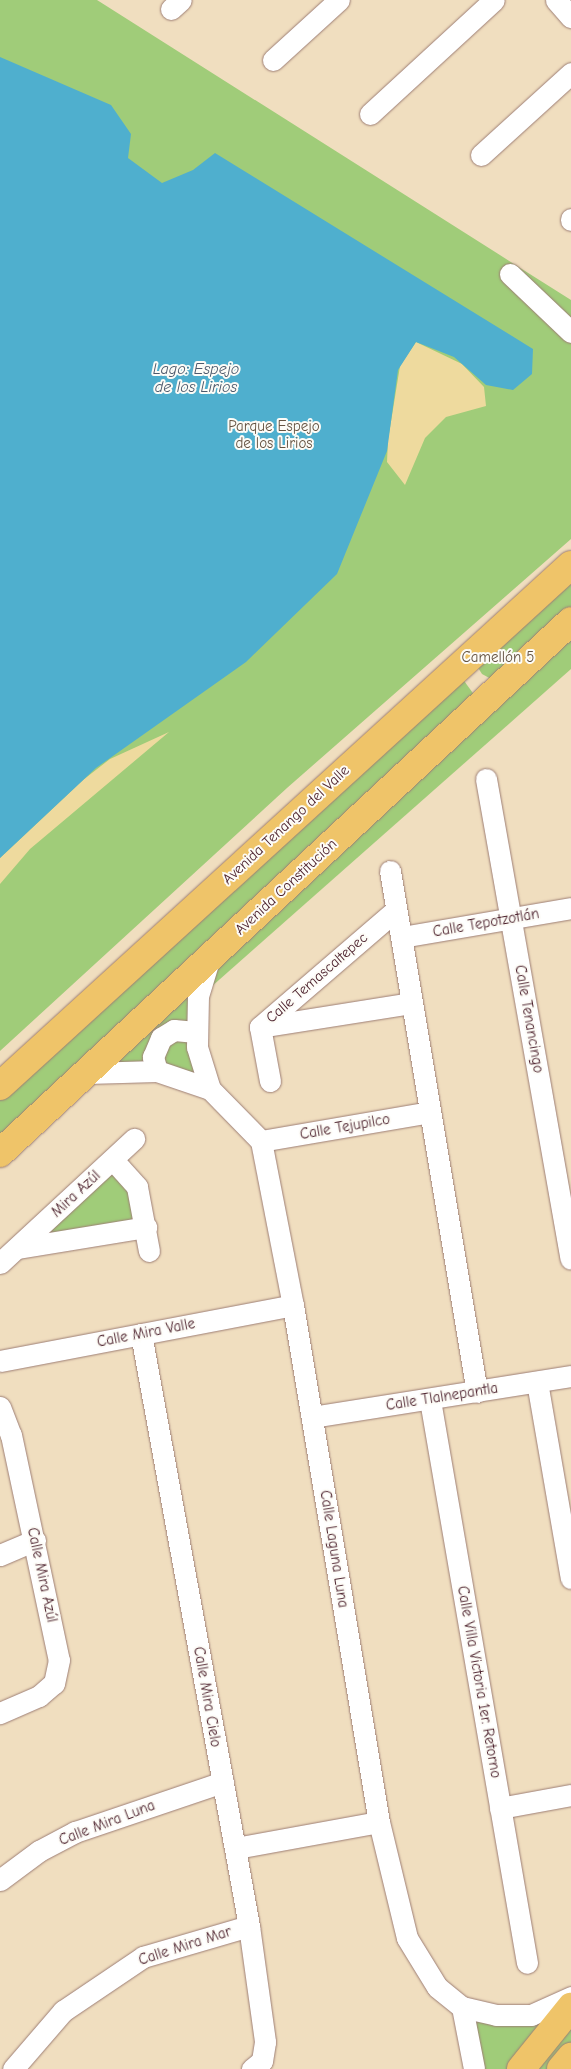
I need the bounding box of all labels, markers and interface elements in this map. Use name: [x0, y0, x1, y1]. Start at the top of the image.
water label: Lago: Espejo de los Lirios: [153, 359, 239, 397]
park label: Parque Espejo de los Lirios: [228, 417, 320, 452]
park label: Camellón 5: [462, 649, 534, 667]
street label: Avenida Tenango del Valle: [219, 762, 353, 888]
street label: Avenida Constitución: [231, 835, 341, 939]
street label: Calle Tepotzotlán: [431, 905, 541, 941]
street label: Calle Temascaltepec: [262, 929, 372, 1027]
street label: Calle Tenancingo: [511, 964, 547, 1074]
street label: Calle Tejupilco: [299, 1110, 391, 1144]
street label: Mira Azúl: [48, 1167, 104, 1221]
street label: Calle Mira Valle: [95, 1315, 197, 1351]
street label: Calle Tlalnepantla: [385, 1379, 499, 1415]
street label: Calle Laguna Luna: [316, 1489, 352, 1609]
street label: Calle Mira Azúl: [23, 1526, 61, 1624]
street label: Calle Villa Victoria 1er. Retorno: [453, 1584, 505, 1780]
street label: Calle Mira Cielo: [189, 1645, 225, 1749]
street label: Calle Mira Luna: [56, 1796, 158, 1850]
street label: Calle Mira Mar: [136, 1922, 234, 1970]

